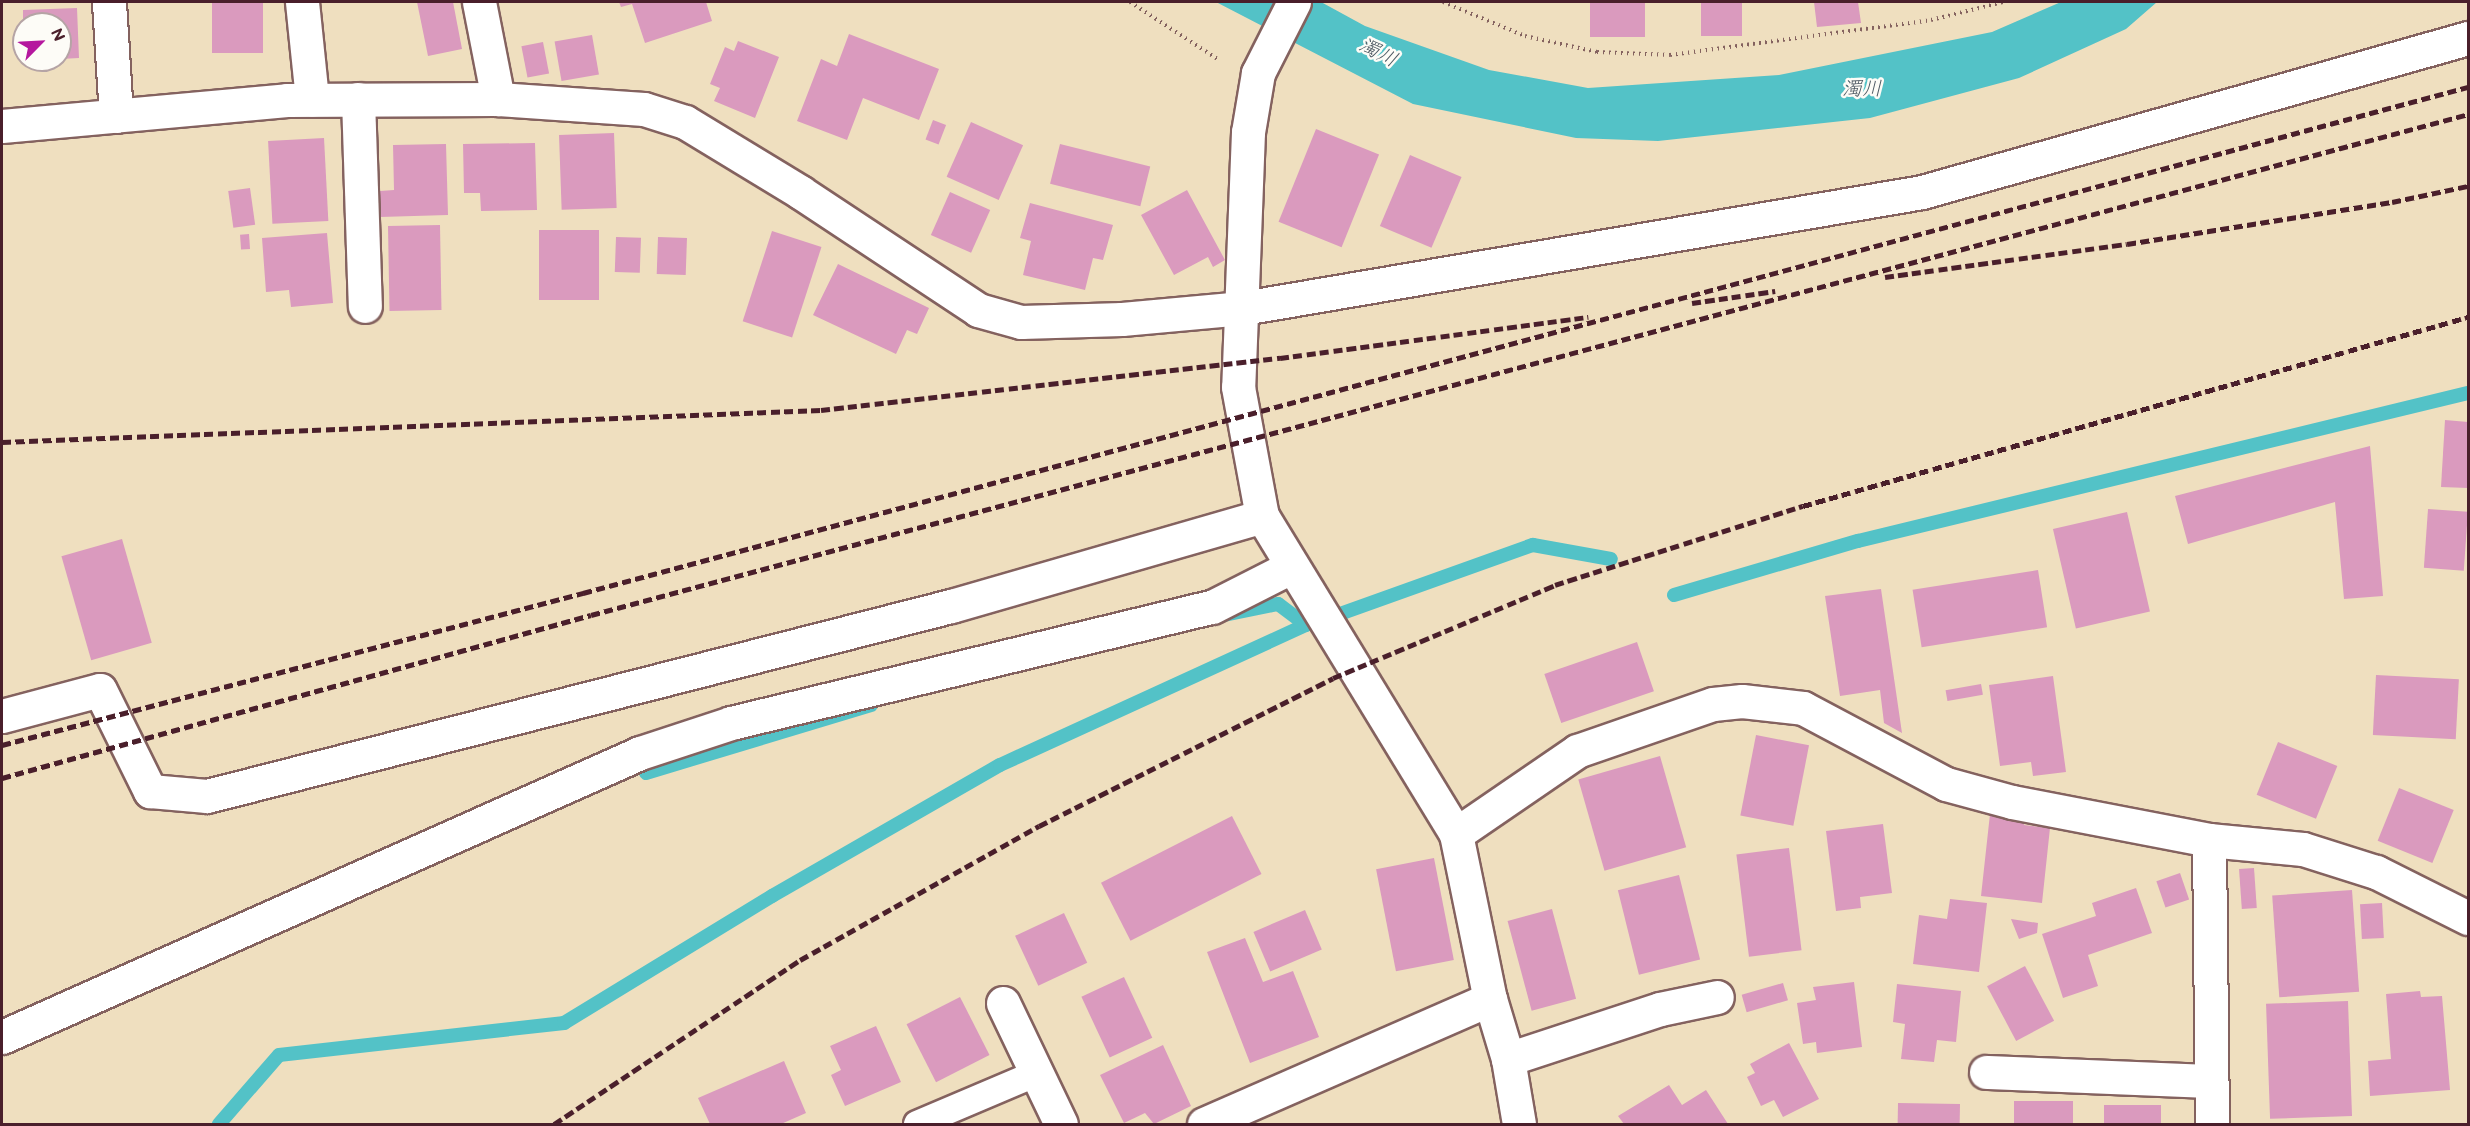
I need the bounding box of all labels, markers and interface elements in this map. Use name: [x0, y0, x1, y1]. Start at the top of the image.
north arrow: [12, 12, 72, 72]
text: N: [46, 26, 68, 45]
water label: 濁川: [1355, 33, 1401, 73]
water label: 濁川: [1842, 77, 1882, 101]

